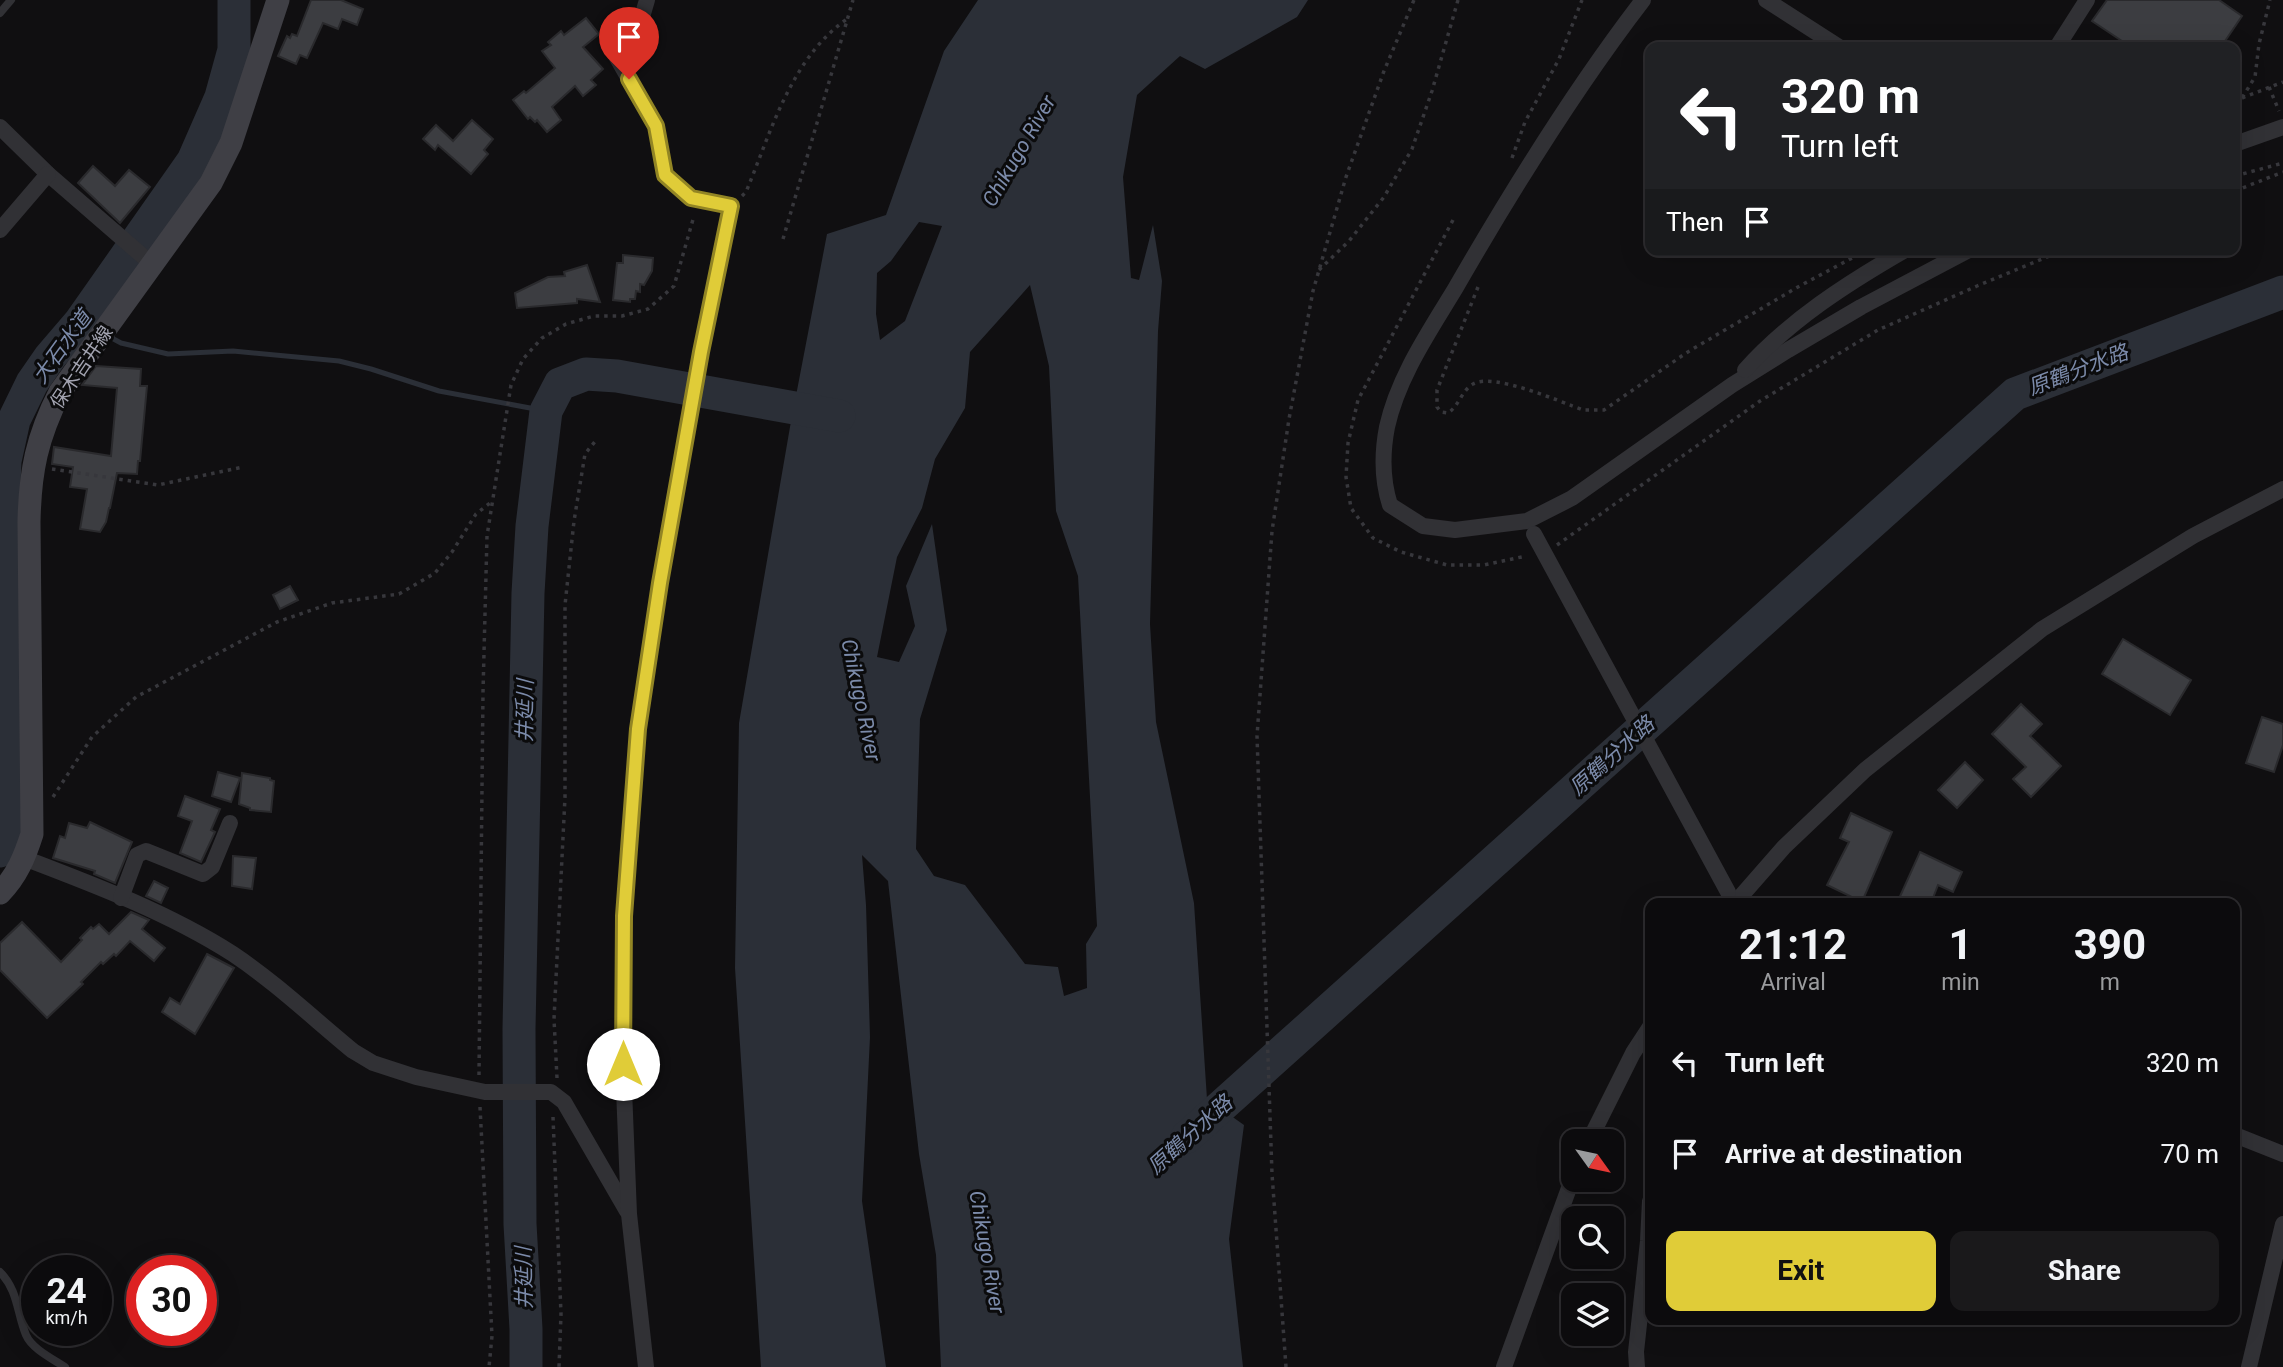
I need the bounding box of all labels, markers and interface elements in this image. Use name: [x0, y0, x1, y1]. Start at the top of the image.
pin: [599, 7, 659, 79]
icon: arrive: [610, 18, 648, 56]
text: 320 m: [1781, 68, 1920, 125]
icon: left: [1666, 70, 1757, 161]
water label: Chikugo River: [978, 90, 1061, 211]
text: Turn left: [1781, 127, 1899, 165]
icon: arrive: [1738, 203, 1776, 241]
text: Then: [1666, 207, 1724, 237]
water label: 大石水道: [28, 304, 98, 388]
street label: 保木吉井線: [45, 321, 118, 413]
water label: 原鶴分水路: [2025, 339, 2133, 400]
water label: Chikugo River: [836, 637, 886, 764]
water label: 井延川: [512, 677, 538, 743]
water label: 原鶴分水路: [1565, 711, 1661, 800]
text: 21:12: [1739, 920, 1847, 969]
text: 1: [1948, 920, 1973, 969]
text: 390: [2074, 920, 2146, 969]
text: Arrival: [1760, 969, 1826, 996]
text: min: [1941, 969, 1980, 996]
text: m: [2100, 969, 2120, 996]
position arrow: [586, 1027, 660, 1101]
icon: left: [1666, 1044, 1704, 1082]
text: Turn left: [1725, 1048, 1824, 1078]
text: 320 m: [2146, 1048, 2219, 1078]
water label: 原鶴分水路: [1143, 1090, 1239, 1179]
north arrow: [1561, 1129, 1624, 1192]
map controls: [1561, 1129, 1624, 1346]
icon: arrive: [1666, 1135, 1704, 1173]
text: Arrive at destination: [1725, 1139, 1962, 1169]
text: 70 m: [2161, 1139, 2219, 1169]
water label: Chikugo River: [964, 1189, 1010, 1316]
button: search: [1561, 1206, 1624, 1269]
button: Exit: [1666, 1231, 1936, 1311]
button: Share: [1950, 1231, 2219, 1311]
water label: 井延川: [511, 1244, 537, 1310]
speed limit sign: 30: [126, 1255, 217, 1346]
text: 24: [46, 1271, 87, 1312]
button: layers: [1561, 1283, 1624, 1346]
text: km/h: [45, 1307, 88, 1328]

